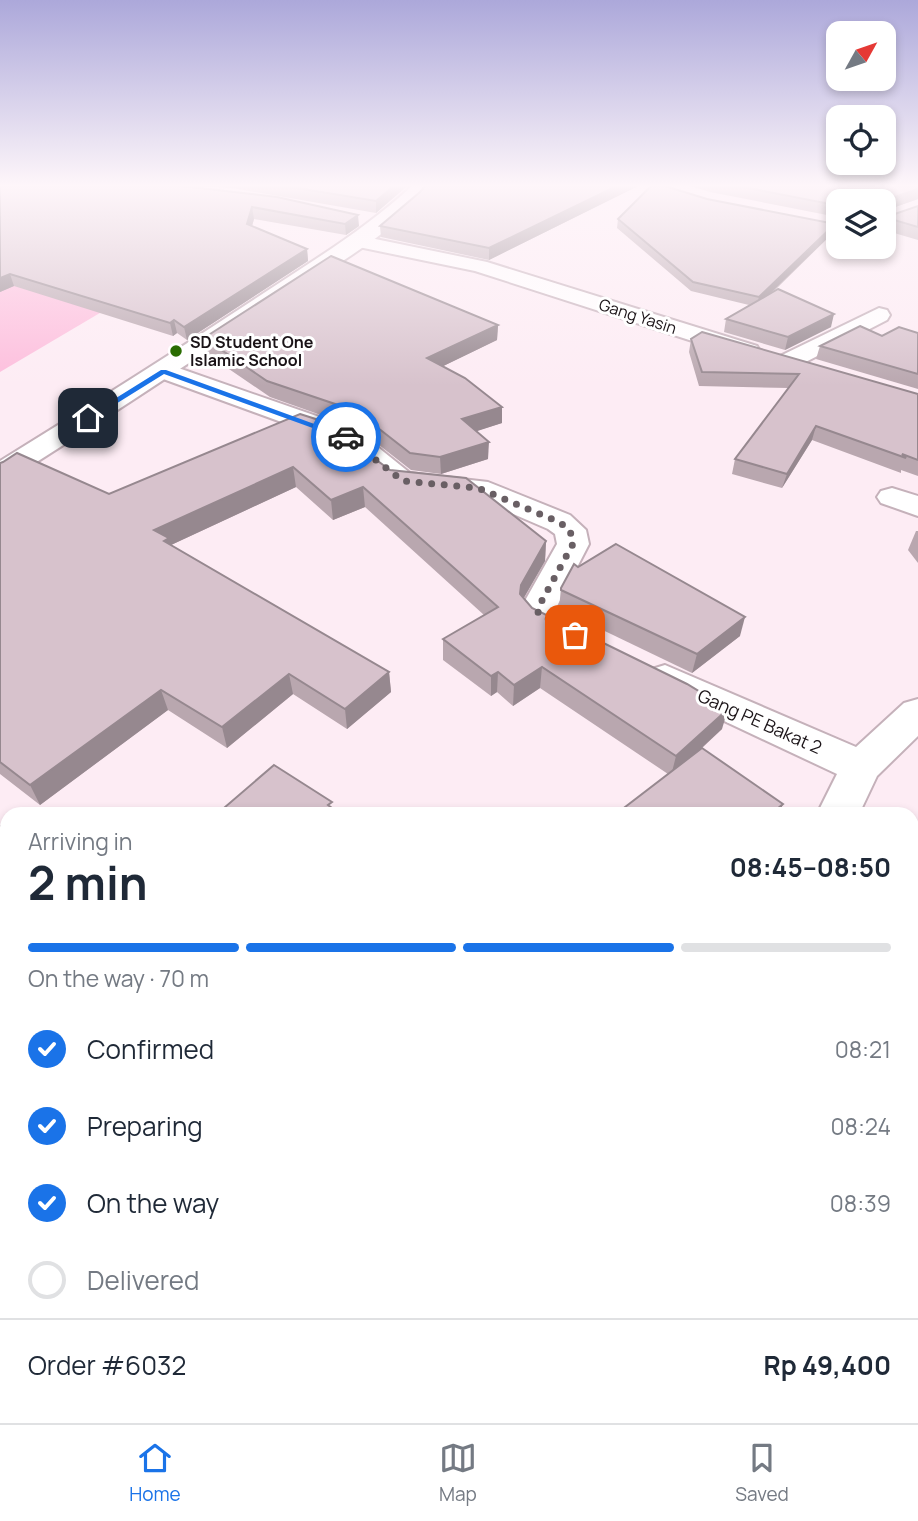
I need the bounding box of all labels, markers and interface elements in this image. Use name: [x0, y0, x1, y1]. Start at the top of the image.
north arrow: [826, 21, 896, 91]
map controls: [826, 21, 896, 259]
button: locate: [826, 105, 896, 175]
button: layers: [826, 189, 896, 259]
street label: Gang Yasin: [596, 293, 680, 339]
place label: SD Student One Islamic School: [190, 331, 314, 371]
marker: SD Student One Islamic School: [168, 343, 184, 359]
pin: [58, 388, 118, 448]
icon: home: [69, 399, 107, 437]
courier: [311, 402, 381, 472]
icon: car: [327, 418, 365, 456]
pin: [545, 605, 605, 665]
icon: bag: [556, 616, 594, 654]
street label: Gang PE Bakat 2: [694, 683, 826, 759]
text: Arriving in: [28, 825, 133, 857]
text: 08:45–08:50: [730, 849, 891, 885]
text: 2 min: [28, 851, 148, 914]
text: On the way · 70 m: [28, 962, 209, 994]
icon: check: [28, 1030, 66, 1068]
text: Confirmed: [87, 1031, 214, 1067]
text: 08:21: [835, 1033, 891, 1065]
icon: check: [28, 1107, 66, 1145]
text: Preparing: [87, 1108, 203, 1144]
text: 08:24: [831, 1110, 891, 1142]
icon: check: [28, 1184, 66, 1222]
text: On the way: [87, 1185, 219, 1221]
text: 08:39: [830, 1187, 891, 1219]
text: Delivered: [87, 1262, 199, 1298]
text: Order #6032: [28, 1347, 186, 1383]
text: Rp 49,400: [763, 1347, 891, 1383]
tab: Home: [129, 1439, 181, 1507]
tab: Map: [439, 1439, 477, 1507]
tab: Saved: [735, 1439, 789, 1507]

